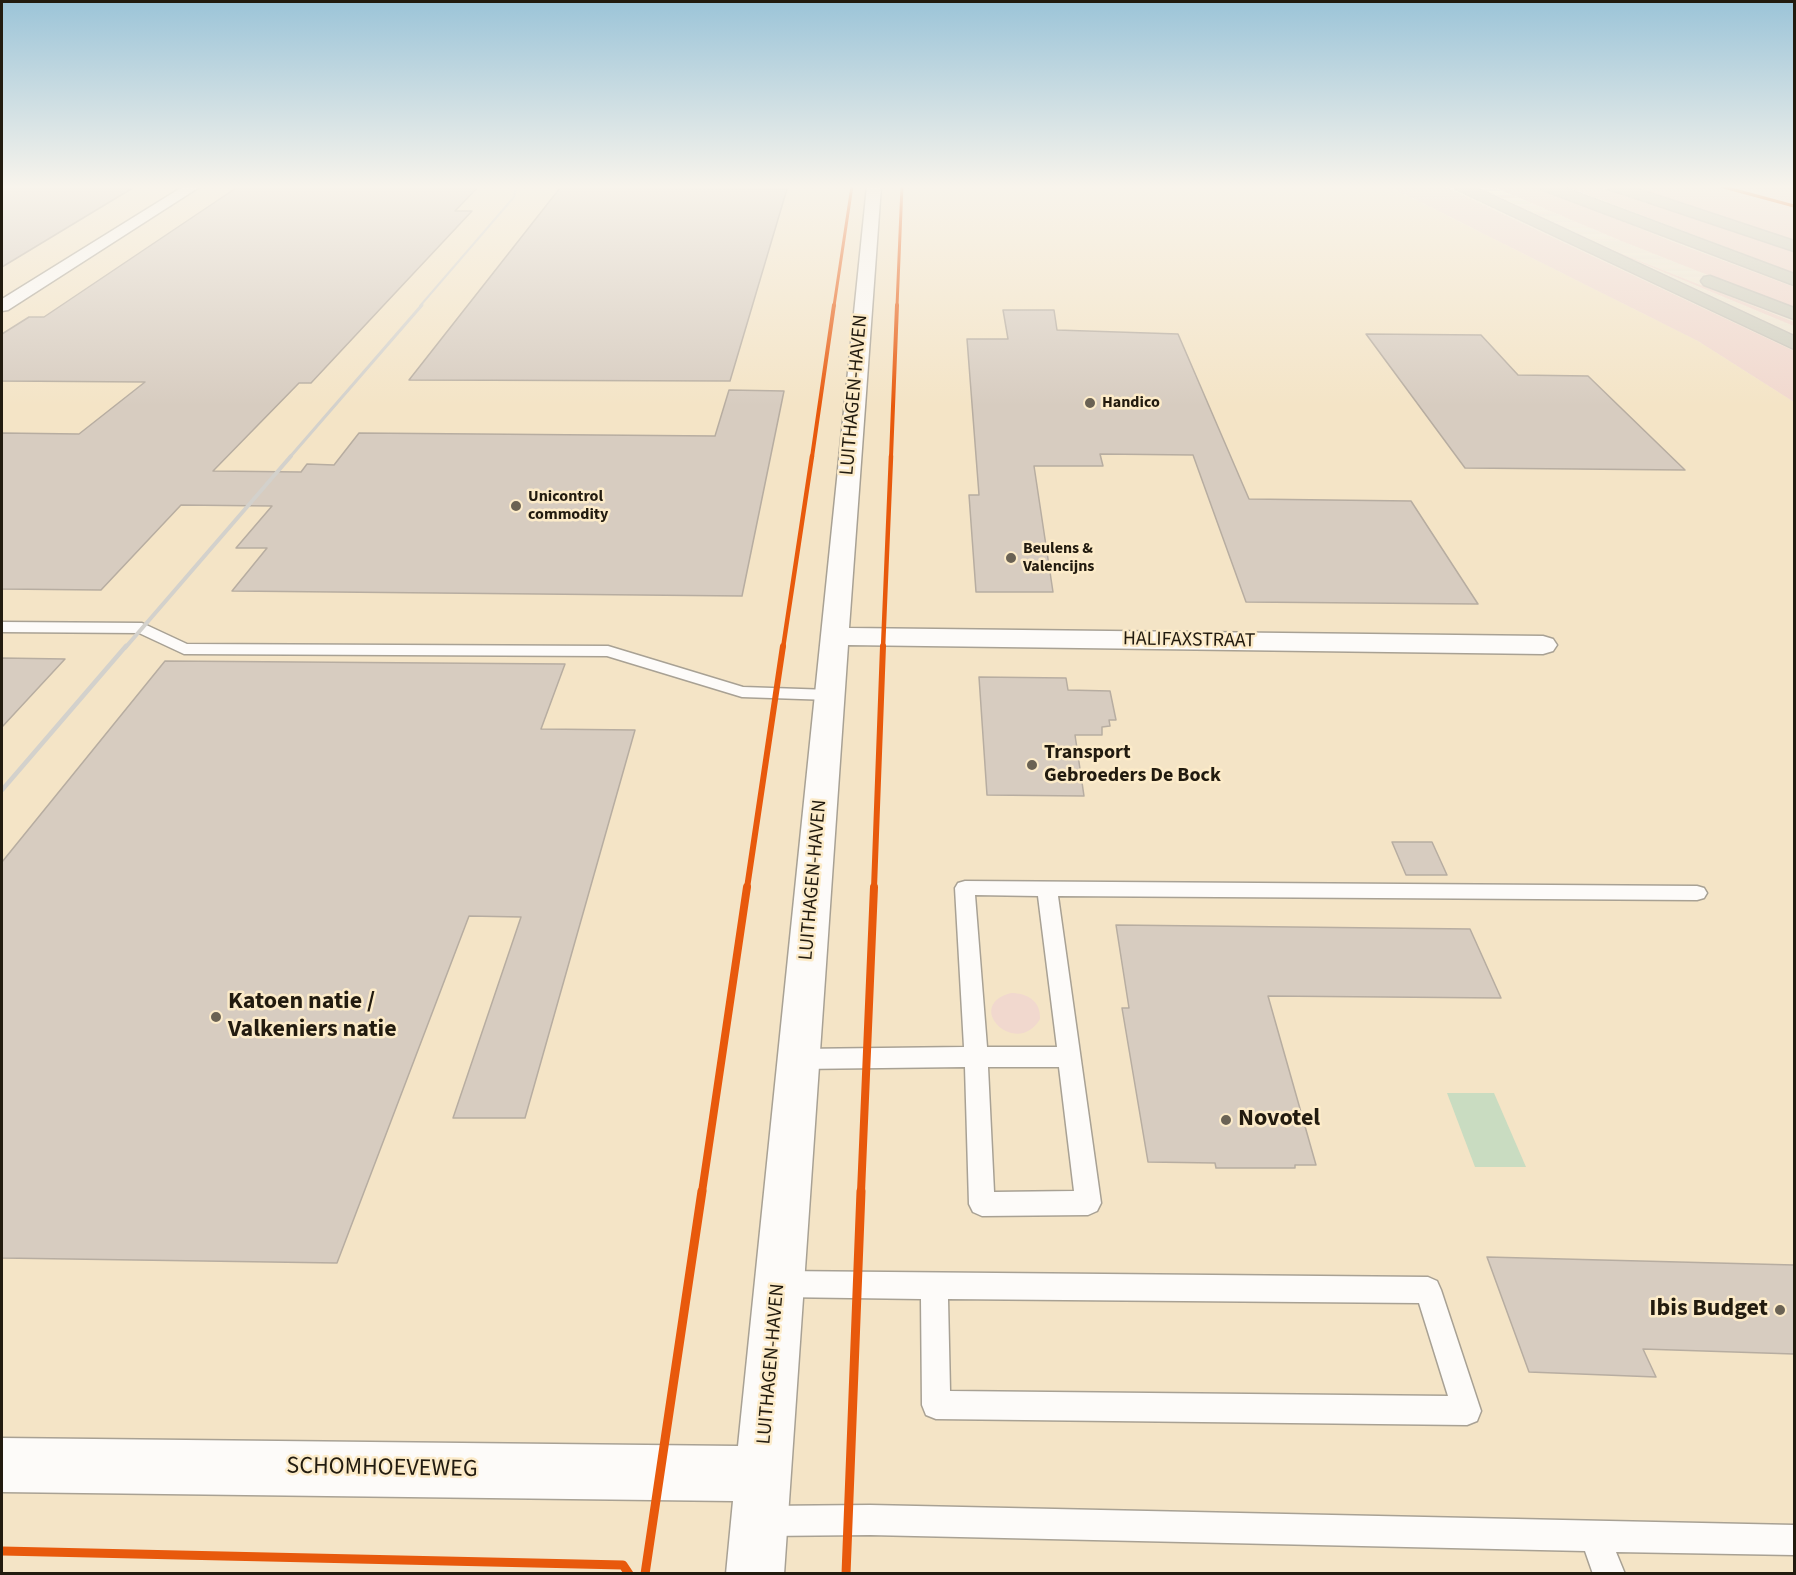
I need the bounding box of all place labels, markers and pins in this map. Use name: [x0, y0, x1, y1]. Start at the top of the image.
place label: Handico: [1102, 393, 1160, 413]
marker: Handico: [1083, 396, 1097, 410]
place label: Unicontrol commodity: [528, 487, 608, 525]
marker: Unicontrol commodity: [509, 499, 523, 513]
place label: Beulens & Valencijns: [1023, 539, 1094, 577]
marker: Beulens & Valencijns: [1004, 551, 1018, 565]
place label: Transport Gebroeders De Bock: [1044, 742, 1221, 789]
marker: Transport Gebroeders De Bock: [1025, 758, 1039, 772]
place label: Katoen natie / Valkeniers natie: [228, 989, 397, 1045]
marker: Katoen natie / Valkeniers natie: [209, 1010, 223, 1024]
place label: Novotel: [1238, 1106, 1320, 1134]
marker: Novotel: [1219, 1113, 1233, 1127]
place label: Ibis Budget: [1649, 1296, 1768, 1324]
marker: Ibis Budget: [1773, 1303, 1787, 1317]

